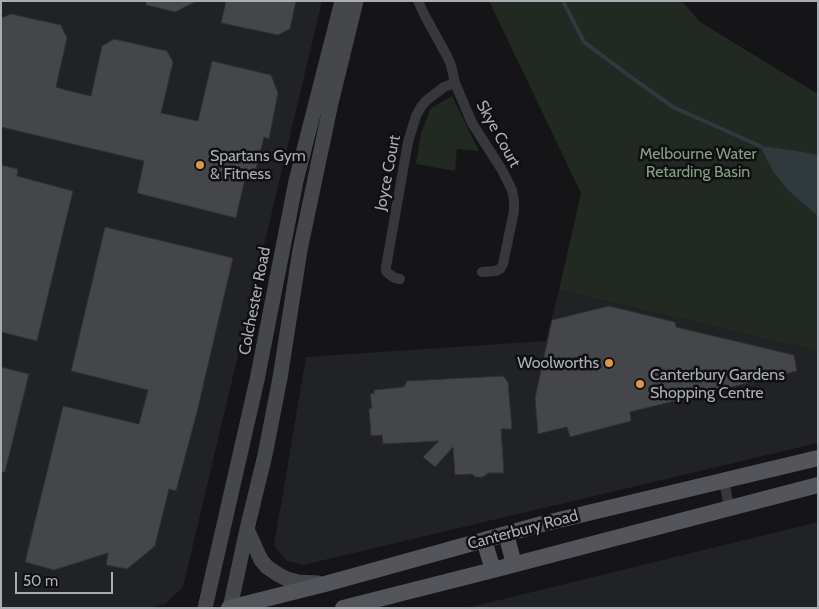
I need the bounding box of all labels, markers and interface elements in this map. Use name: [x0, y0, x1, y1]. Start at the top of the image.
street label: Skye Court: [472, 97, 524, 171]
street label: Joyce Court: [371, 134, 405, 212]
park label: Melbourne Water Retarding Basin: [639, 144, 757, 182]
place label: Spartans Gym & Fitness: [210, 146, 306, 184]
marker: Spartans Gym & Fitness: [194, 159, 206, 171]
street label: Colchester Road: [235, 245, 275, 357]
place label: Woolworths: [517, 353, 599, 373]
marker: Woolworths: [603, 357, 615, 369]
place label: Canterbury Gardens Shopping Centre: [650, 365, 785, 403]
marker: Canterbury Gardens Shopping Centre: [634, 378, 646, 390]
street label: Canterbury Road: [466, 506, 580, 554]
scale bar: [18, 562, 115, 594]
text: 50 m: [23, 572, 58, 590]

